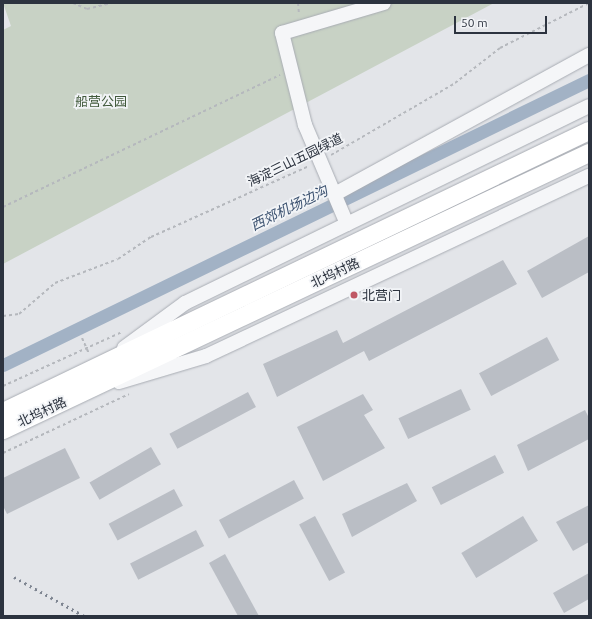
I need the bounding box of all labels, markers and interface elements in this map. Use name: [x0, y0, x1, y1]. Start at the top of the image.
scale bar: [456, 8, 549, 34]
text: 50 m: [461, 16, 488, 29]
park label: 船营公园: [75, 93, 127, 109]
street label: 海淀三山五园绿道: [245, 130, 345, 190]
water label: 西郊机场边沟: [248, 182, 330, 234]
street label: 北坞村路: [308, 255, 362, 291]
place label: 北营门: [362, 287, 401, 303]
marker: 北营门: [349, 290, 359, 300]
street label: 北坞村路: [15, 394, 69, 430]

